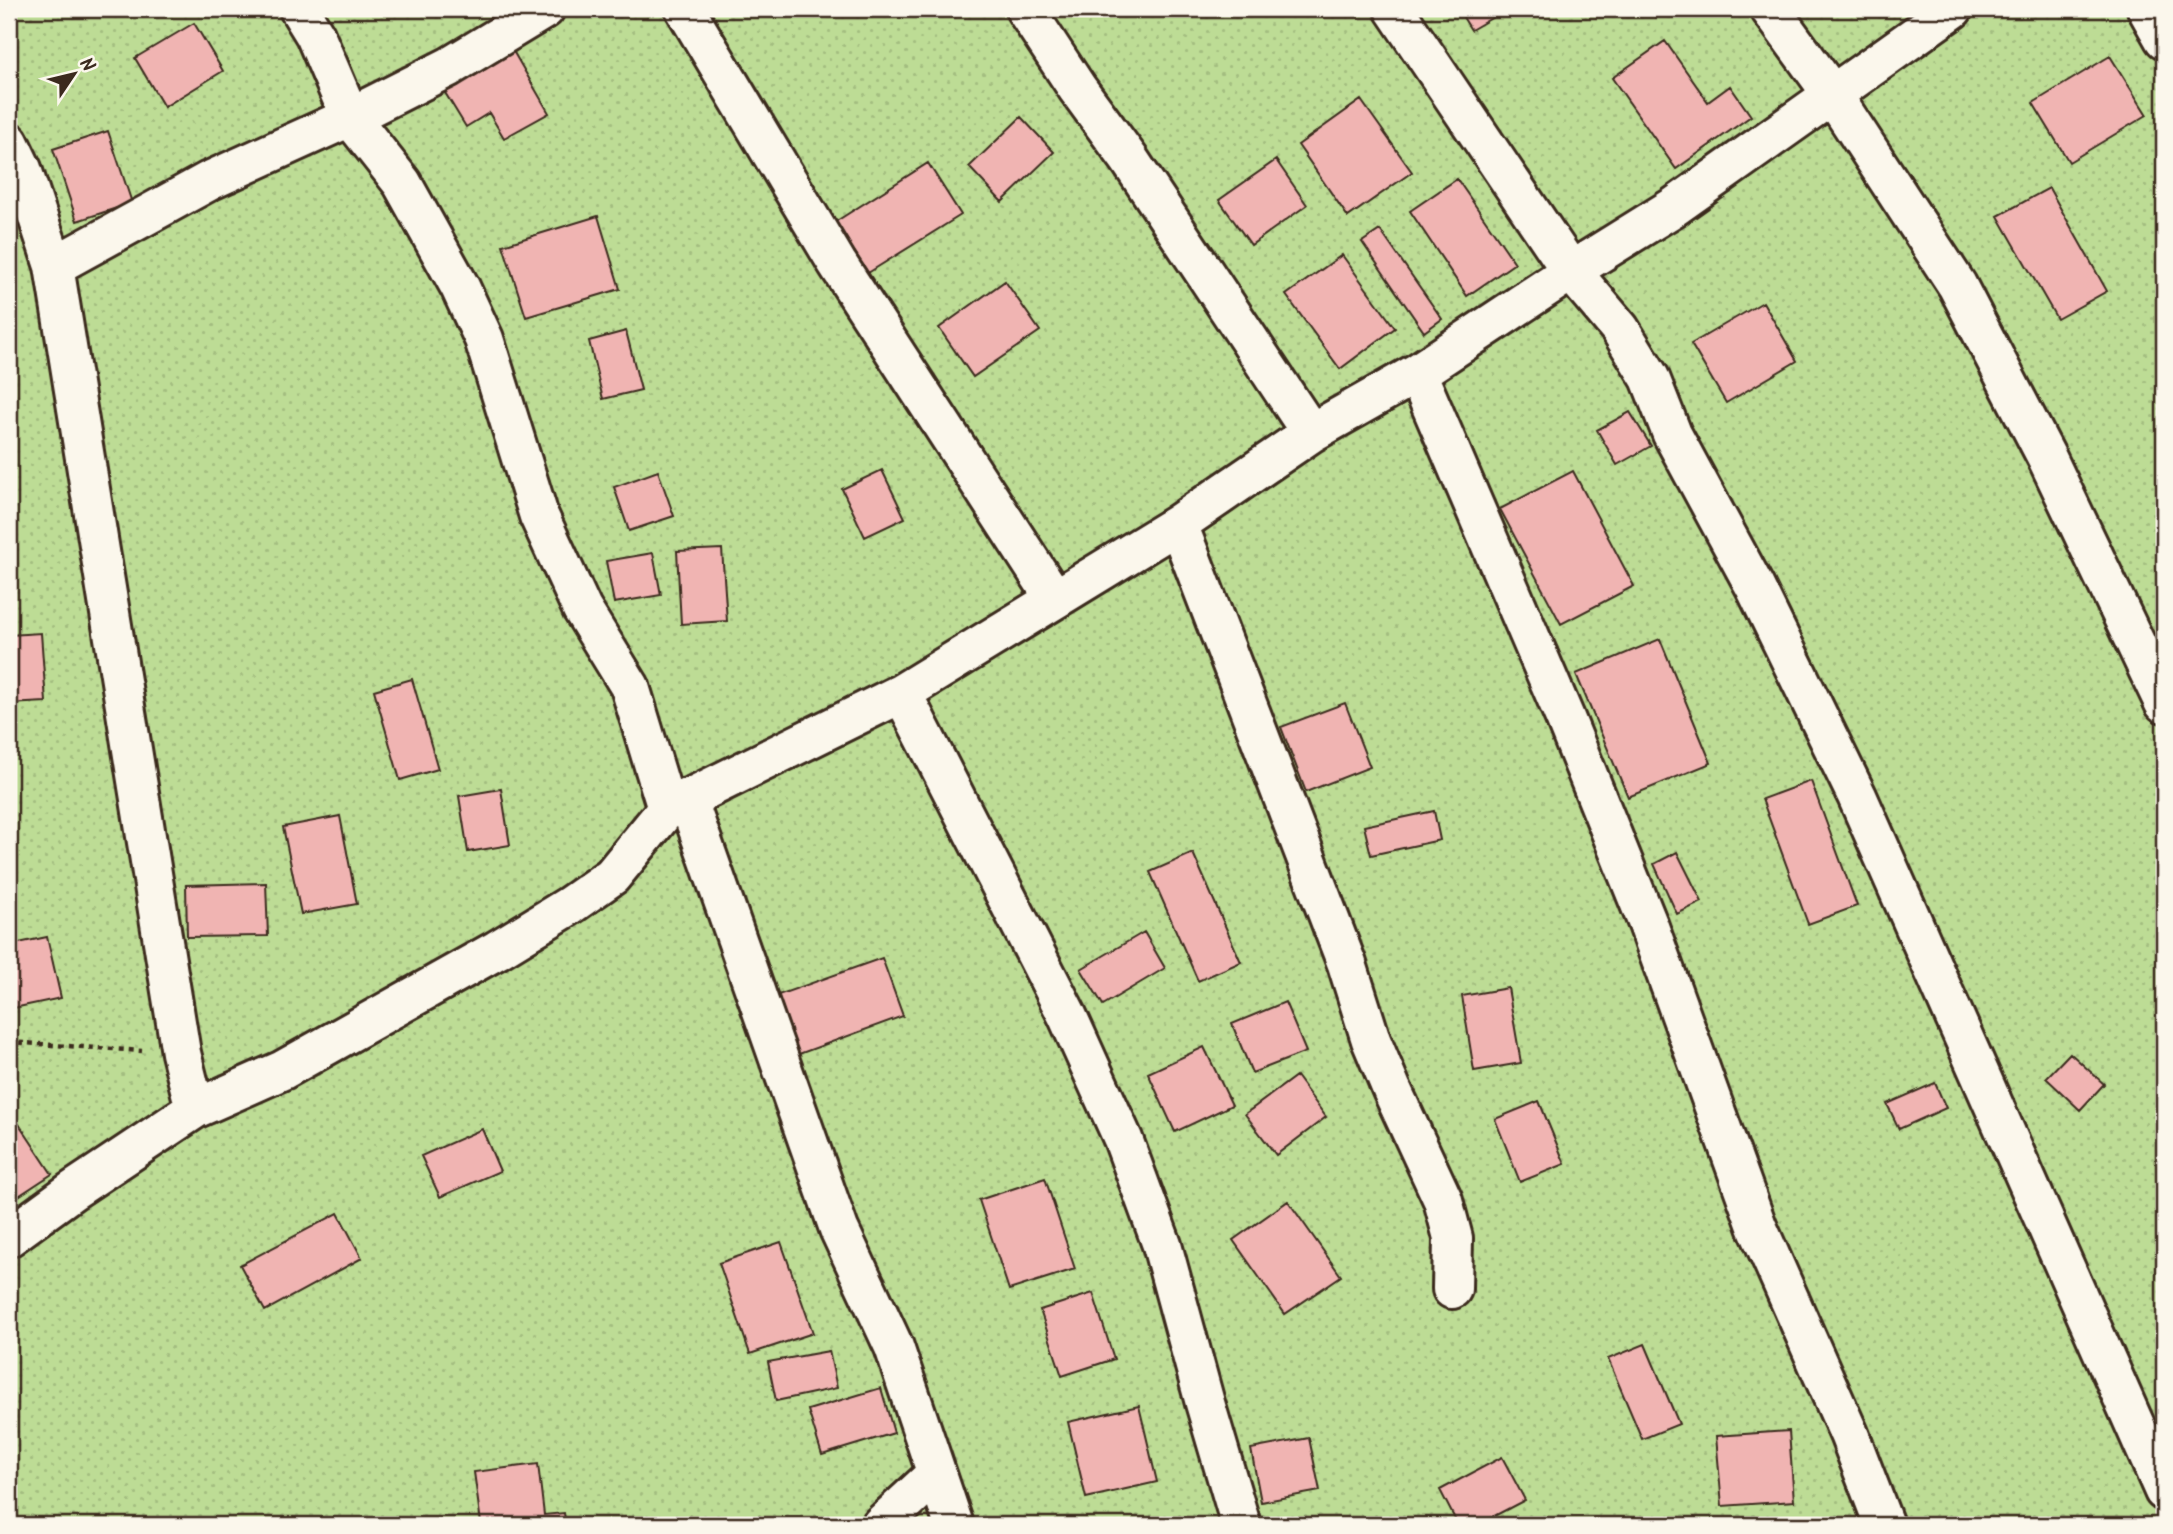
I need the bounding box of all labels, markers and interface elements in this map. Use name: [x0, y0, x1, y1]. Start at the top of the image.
north arrow: [38, 38, 108, 108]
text: N: [71, 52, 102, 79]

